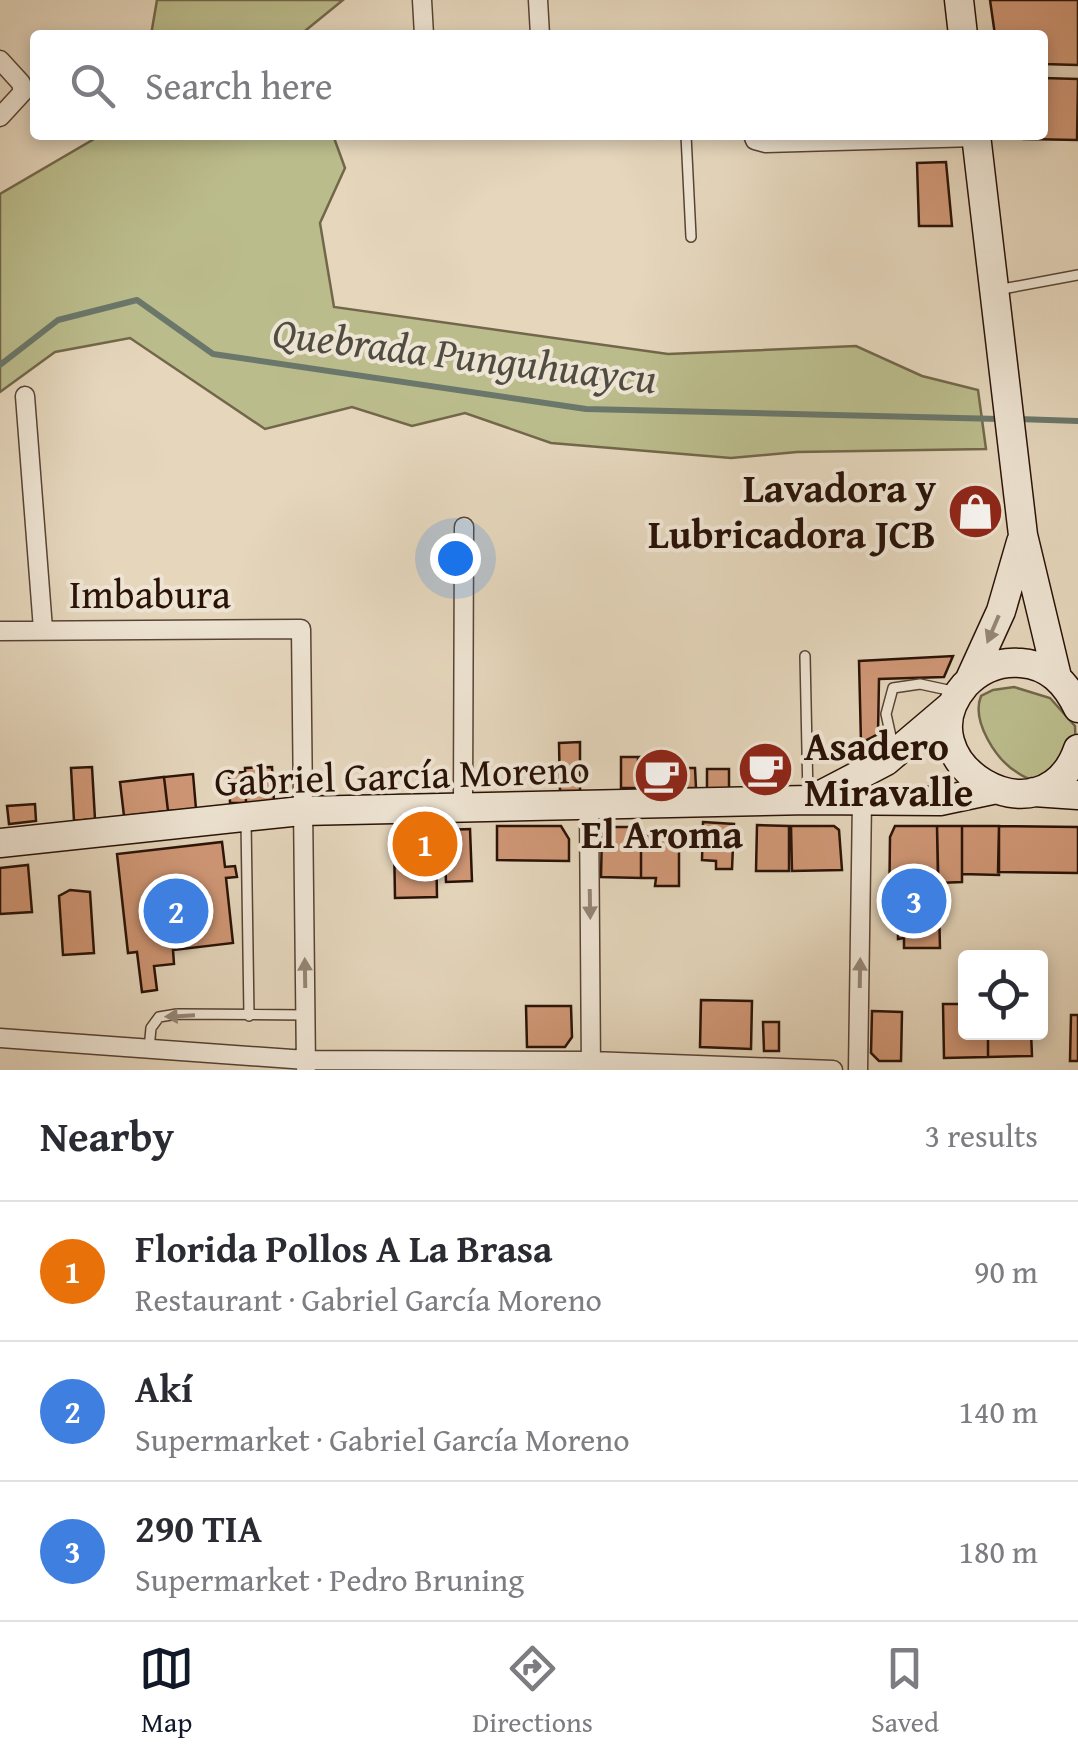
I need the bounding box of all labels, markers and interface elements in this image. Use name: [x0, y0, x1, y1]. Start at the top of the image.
search box: [30, 30, 1048, 140]
text: Search here: [145, 57, 333, 113]
icon: search: [65, 58, 120, 113]
water label: Quebrada Punguhuaycu: [269, 301, 661, 408]
place label: Lavadora y Lubricadora JCB: [648, 458, 936, 563]
shop icon: Lavadora y Lubricadora JCB: [945, 481, 1005, 541]
your location: [430, 533, 481, 584]
street label: Imbabura: [69, 564, 231, 623]
one-way arrow: [985, 614, 1001, 644]
place label: Asadero Miravalle: [804, 716, 973, 821]
street label: Gabriel García Moreno: [213, 738, 591, 811]
cafe icon: Asadero Miravalle: [735, 739, 795, 799]
cafe icon: El Aroma: [632, 745, 692, 805]
place label: El Aroma: [581, 804, 744, 863]
pin: 1: [392, 806, 458, 882]
pin: 3: [882, 864, 946, 938]
pin: 2: [144, 874, 208, 948]
one-way arrow: [582, 889, 598, 921]
map controls: [958, 950, 1048, 1040]
button: locate: [958, 950, 1048, 1040]
one-way arrow: [296, 956, 312, 988]
one-way arrow: [852, 956, 868, 988]
one-way arrow: [164, 1008, 196, 1024]
text: Nearby: [40, 1105, 174, 1166]
text: 3 results: [925, 1112, 1038, 1159]
text: Florida Pollos A La Brasa: [135, 1220, 553, 1276]
text: 1: [64, 1248, 81, 1295]
text: 90 m: [974, 1248, 1038, 1295]
text: Restaurant · Gabriel García Moreno: [135, 1276, 602, 1323]
text: Akí: [135, 1360, 193, 1416]
text: 2: [64, 1388, 81, 1435]
text: 140 m: [959, 1388, 1038, 1435]
text: Supermarket · Gabriel García Moreno: [135, 1416, 630, 1463]
text: 290 TIA: [135, 1500, 262, 1556]
text: 3: [64, 1528, 81, 1575]
text: 180 m: [959, 1528, 1038, 1575]
text: Supermarket · Pedro Bruning: [135, 1556, 524, 1603]
tab: Map: [139, 1641, 194, 1742]
tab: Directions: [472, 1641, 593, 1742]
tab: Saved: [871, 1641, 939, 1742]

